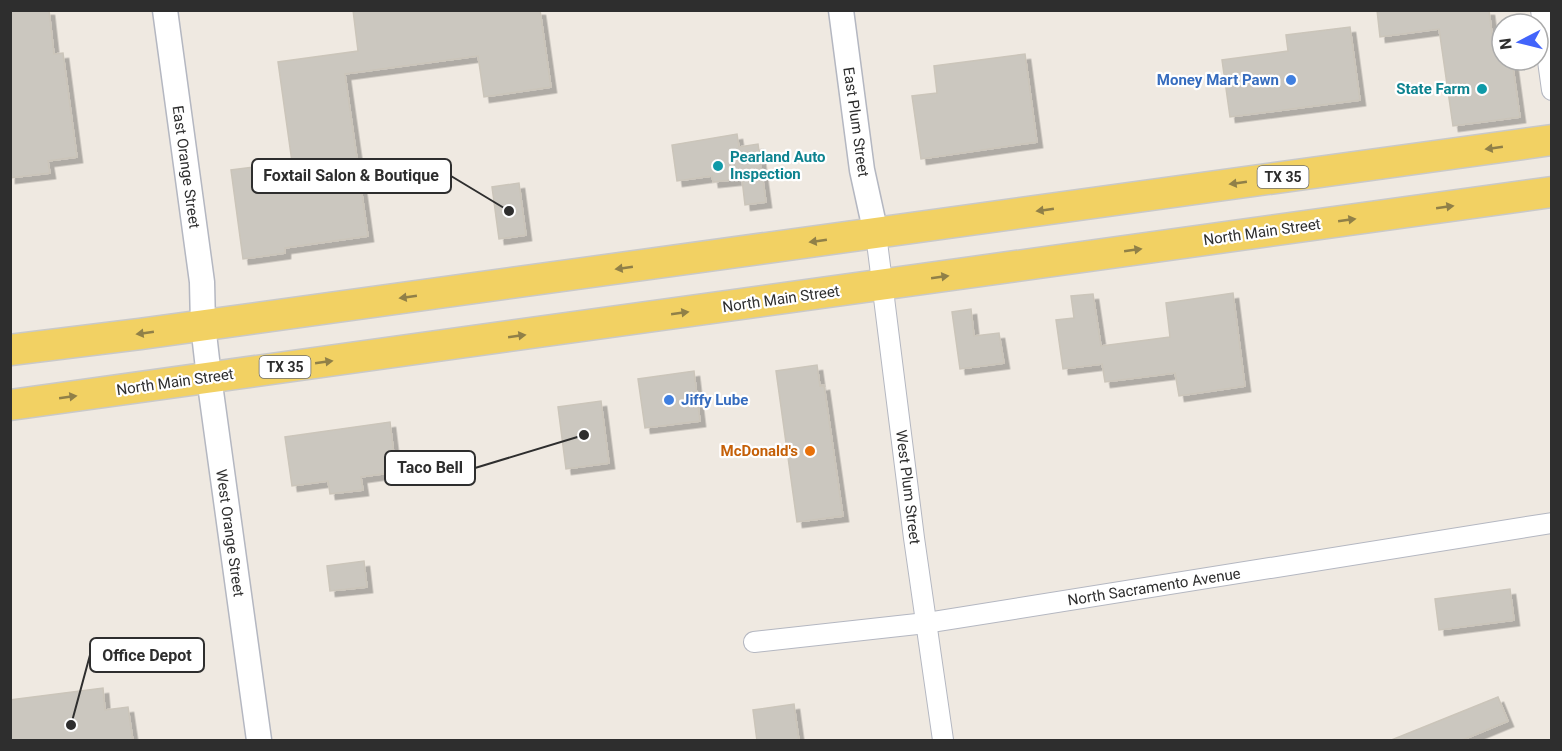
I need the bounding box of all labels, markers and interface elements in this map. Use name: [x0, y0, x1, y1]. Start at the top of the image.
north arrow: [1490, 12, 1550, 72]
text: N: [1495, 37, 1516, 51]
street label: East Plum Street: [839, 66, 873, 178]
place label: Money Mart Pawn: [1157, 71, 1279, 89]
marker: Money Mart Pawn: [1284, 73, 1298, 87]
place label: State Farm: [1396, 80, 1470, 98]
marker: State Farm: [1475, 82, 1489, 96]
street label: East Orange Street: [168, 104, 204, 230]
one-way arrow: [1484, 144, 1503, 153]
place label: Pearland Auto Inspection: [730, 148, 826, 183]
callout: Foxtail Salon & Boutique: [252, 159, 451, 193]
marker: Pearland Auto Inspection: [711, 159, 725, 173]
text: Foxtail Salon & Boutique: [263, 166, 439, 185]
road number: TX 35: [1258, 166, 1308, 188]
one-way arrow: [1228, 179, 1247, 188]
one-way arrow: [1435, 203, 1454, 212]
one-way arrow: [1035, 205, 1054, 214]
street label: North Main Street: [1202, 215, 1322, 249]
one-way arrow: [1338, 216, 1357, 225]
one-way arrow: [808, 237, 827, 246]
one-way arrow: [1124, 245, 1143, 255]
one-way arrow: [615, 263, 634, 273]
one-way arrow: [931, 272, 950, 281]
street label: North Main Street: [721, 282, 841, 316]
one-way arrow: [399, 292, 418, 302]
one-way arrow: [670, 308, 689, 318]
one-way arrow: [135, 329, 154, 338]
one-way arrow: [508, 331, 527, 340]
road number: TX 35: [260, 356, 310, 378]
one-way arrow: [315, 357, 334, 366]
street label: North Main Street: [115, 365, 235, 399]
place label: Jiffy Lube: [681, 391, 748, 409]
one-way arrow: [59, 393, 78, 402]
marker: Jiffy Lube: [662, 393, 676, 407]
street label: West Plum Street: [892, 429, 924, 545]
place label: McDonald's: [721, 442, 798, 460]
marker: McDonald's: [803, 444, 817, 458]
callout: Taco Bell: [385, 451, 475, 485]
text: Taco Bell: [397, 458, 463, 477]
street label: West Orange Street: [212, 468, 248, 598]
street label: North Sacramento Avenue: [1066, 564, 1242, 610]
callout: Office Depot: [90, 638, 204, 672]
text: Office Depot: [102, 646, 192, 665]

